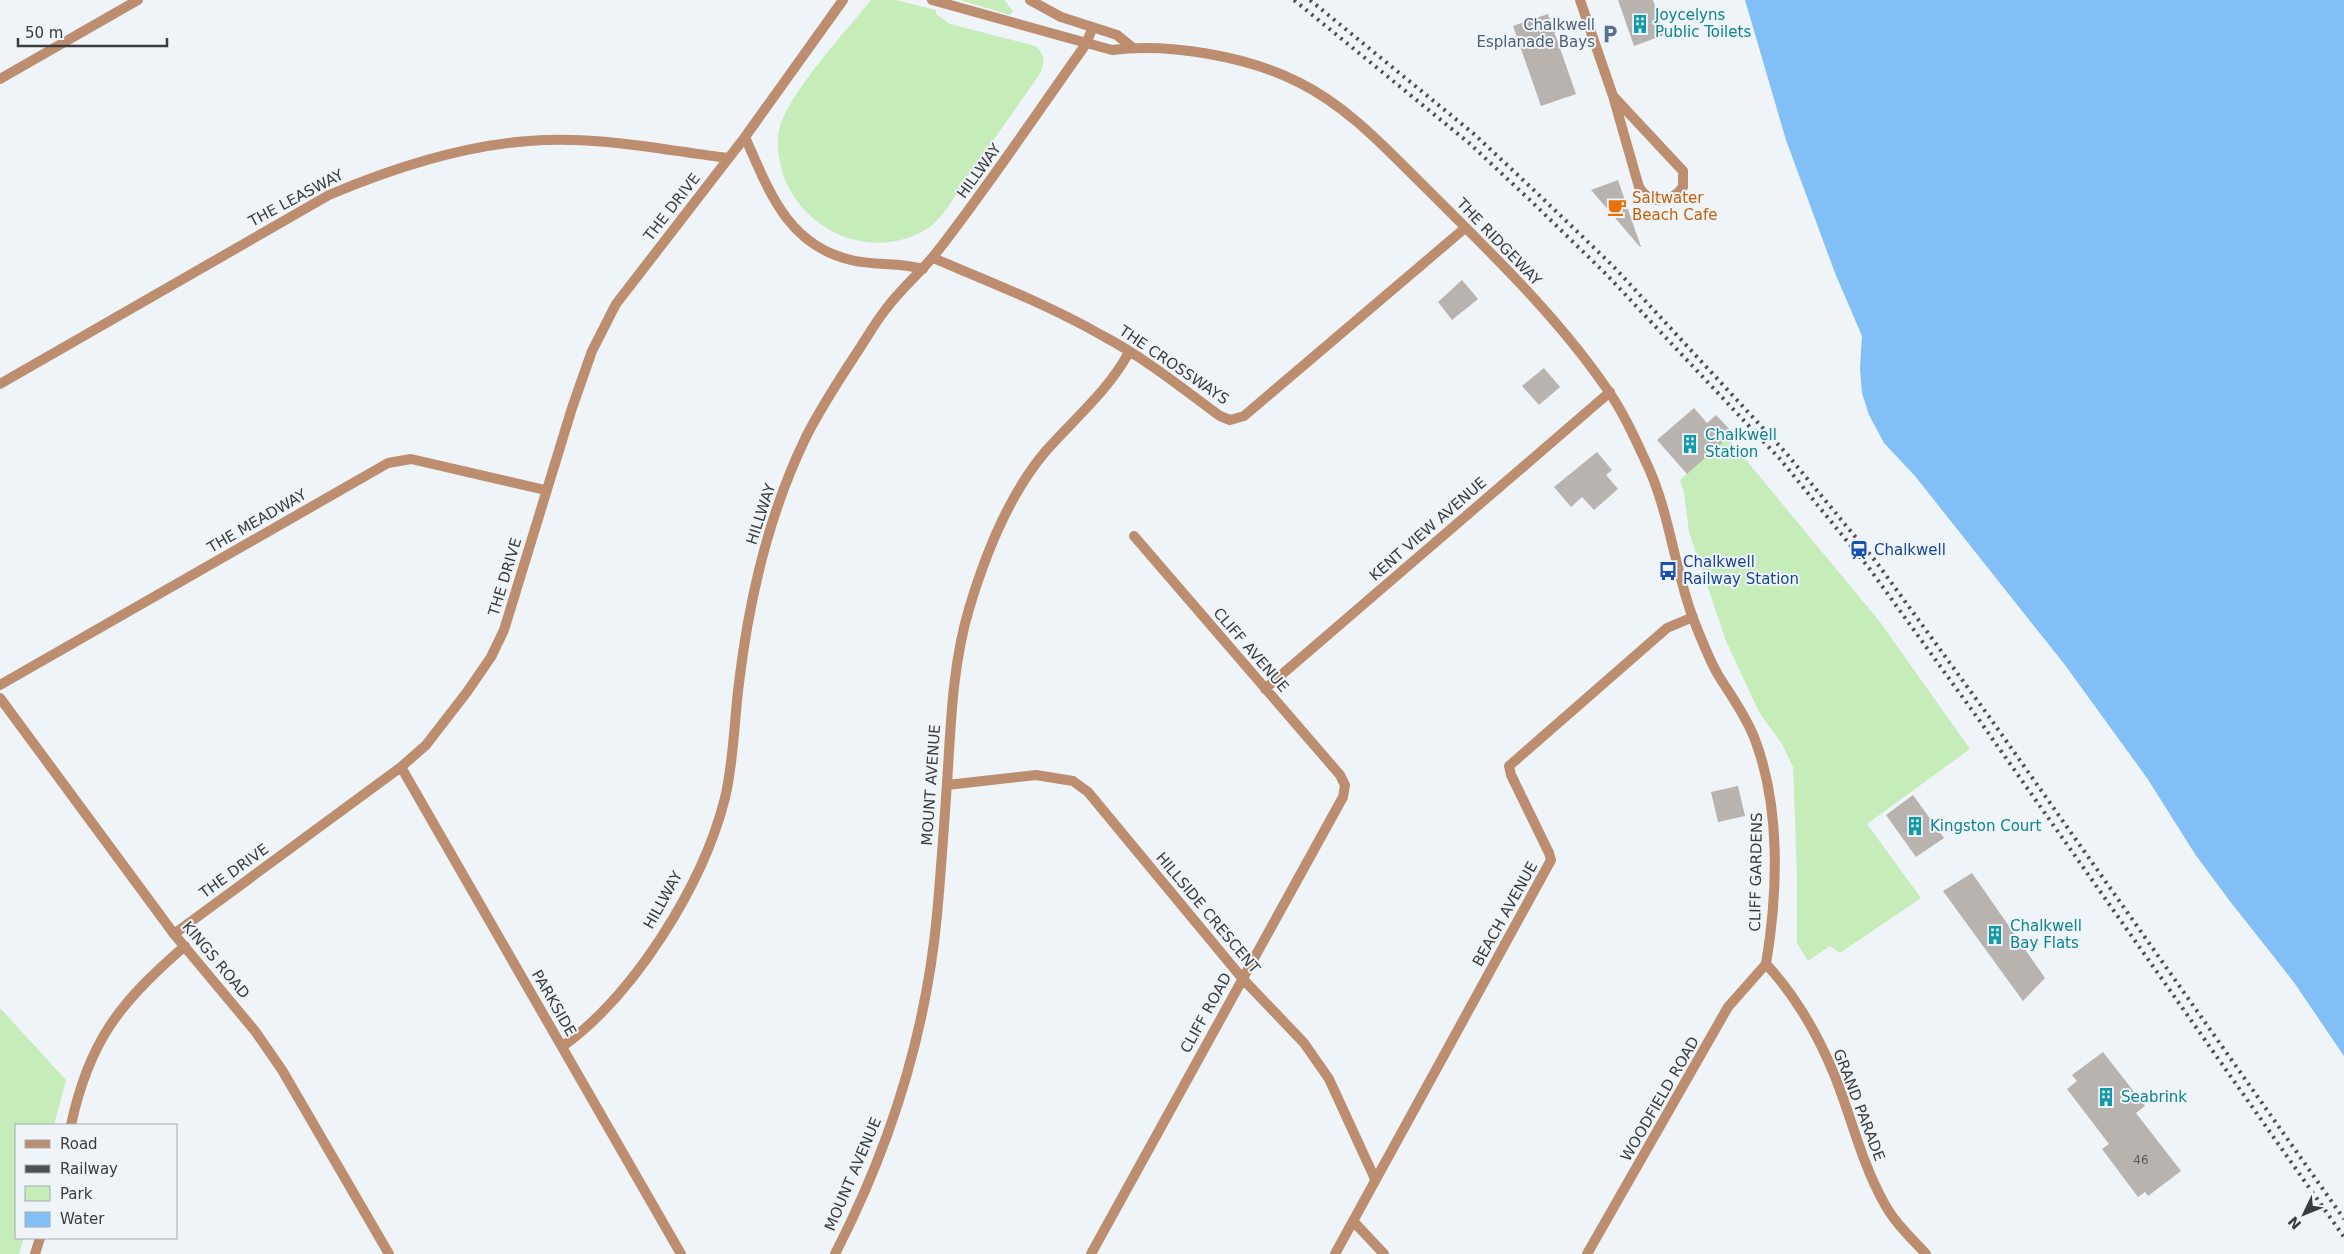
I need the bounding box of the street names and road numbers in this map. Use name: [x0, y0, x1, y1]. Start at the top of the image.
street label: HILLWAY: [953, 139, 1005, 202]
street label: THE LEASWAY: [245, 165, 347, 231]
street label: THE DRIVE: [639, 170, 704, 245]
street label: THE RIDGEWAY: [1452, 194, 1546, 290]
street label: THE CROSSWAYS: [1115, 321, 1232, 408]
street label: KENT VIEW AVENUE: [1366, 473, 1490, 585]
street label: HILLWAY: [743, 480, 780, 547]
street label: THE MEADWAY: [203, 485, 310, 557]
street label: THE DRIVE: [484, 536, 525, 619]
street label: CLIFF AVENUE: [1209, 604, 1293, 696]
street label: MOUNT AVENUE: [918, 724, 944, 846]
street label: CLIFF GARDENS: [1746, 812, 1766, 932]
street label: THE DRIVE: [195, 840, 272, 903]
street label: HILLSIDE CRESCENT: [1152, 849, 1264, 978]
street label: BEACH AVENUE: [1469, 858, 1541, 970]
street label: HILLWAY: [640, 867, 687, 932]
street label: KINGS ROAD: [179, 918, 253, 1002]
street label: PARKSIDE: [528, 967, 580, 1039]
street label: CLIFF ROAD: [1177, 970, 1235, 1056]
street label: WOODFIELD ROAD: [1617, 1033, 1703, 1165]
street label: GRAND PARADE: [1829, 1046, 1889, 1164]
street label: MOUNT AVENUE: [821, 1115, 885, 1233]

